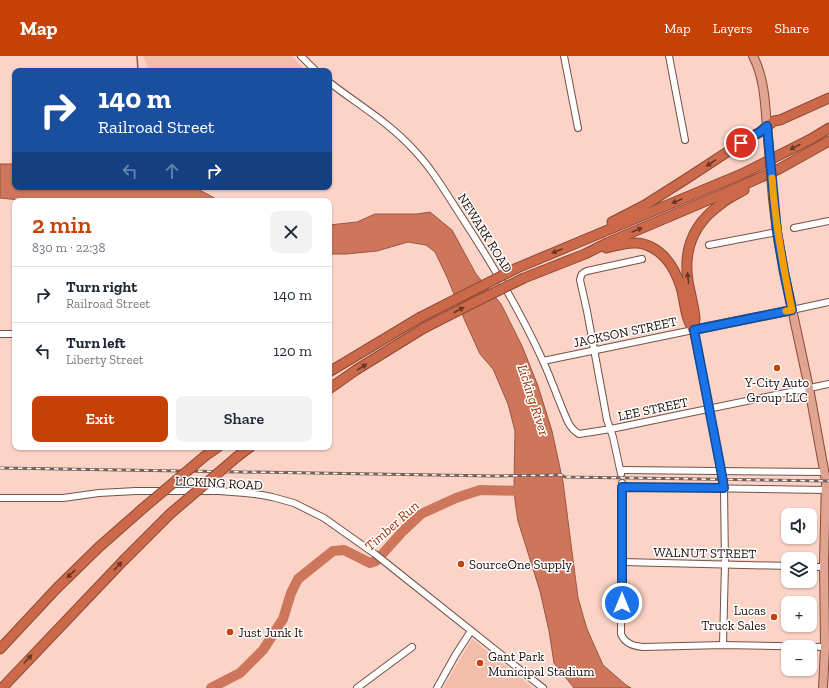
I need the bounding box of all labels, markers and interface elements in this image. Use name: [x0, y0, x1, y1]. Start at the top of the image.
text: Map: [20, 17, 57, 40]
text: Map: [664, 20, 691, 37]
text: Layers: [713, 20, 752, 37]
text: Share: [774, 20, 809, 37]
text: 140 m: [98, 82, 171, 115]
icon: right: [32, 84, 84, 136]
text: Railroad Street: [98, 116, 215, 138]
pin: [724, 126, 758, 160]
icon: arrive: [730, 132, 752, 154]
one-way arrow: [789, 144, 800, 150]
one-way arrow: [706, 159, 716, 167]
icon: left: [119, 160, 141, 182]
icon: ahead: [161, 160, 183, 182]
icon: right: [203, 160, 225, 182]
street label: NEWARK ROAD: [455, 191, 515, 275]
one-way arrow: [670, 198, 682, 204]
text: 2 min: [32, 210, 92, 239]
button: close: [270, 211, 312, 253]
one-way arrow: [632, 227, 643, 233]
text: 830 m · 22:38: [32, 240, 105, 255]
one-way arrow: [551, 248, 562, 254]
one-way arrow: [685, 272, 691, 284]
text: Turn right: [66, 278, 137, 296]
icon: right: [32, 284, 54, 306]
text: 140 m: [273, 286, 312, 304]
text: Railroad Street: [66, 296, 150, 311]
one-way arrow: [453, 307, 465, 313]
street label: JACKSON STREET: [572, 314, 678, 350]
text: Turn left: [66, 334, 126, 352]
icon: left: [32, 340, 54, 362]
text: 120 m: [274, 342, 312, 360]
text: Liberty Street: [66, 352, 144, 367]
water label: Licking River: [514, 362, 553, 438]
one-way arrow: [356, 363, 367, 371]
marker: Y-City Auto Group LLC: [772, 363, 782, 373]
place label: Y-City Auto Group LLC: [744, 375, 809, 405]
street label: LEE STREET: [616, 394, 690, 424]
button: Exit: [32, 396, 168, 442]
button: Share: [176, 396, 312, 442]
street label: LICKING ROAD: [175, 473, 263, 493]
water label: Timber Run: [361, 497, 423, 555]
map controls: [781, 508, 817, 676]
button: sound: [781, 508, 817, 544]
street label: WALNUT STREET: [653, 545, 757, 561]
button: layers: [781, 552, 817, 588]
place label: SourceOne Supply: [469, 557, 572, 572]
marker: SourceOne Supply: [456, 559, 466, 569]
one-way arrow: [113, 561, 122, 570]
one-way arrow: [66, 569, 76, 579]
position arrow: [601, 582, 643, 624]
button: +: [781, 596, 817, 632]
place label: Lucas Truck Sales: [701, 603, 766, 633]
marker: Lucas Truck Sales: [769, 612, 779, 622]
place label: Just Junk It: [238, 625, 303, 640]
marker: Just Junk It: [225, 627, 235, 637]
button: −: [781, 640, 817, 676]
place label: Gant Park Municipal Stadium: [488, 649, 595, 679]
one-way arrow: [23, 655, 32, 664]
marker: Gant Park Municipal Stadium: [475, 658, 485, 668]

